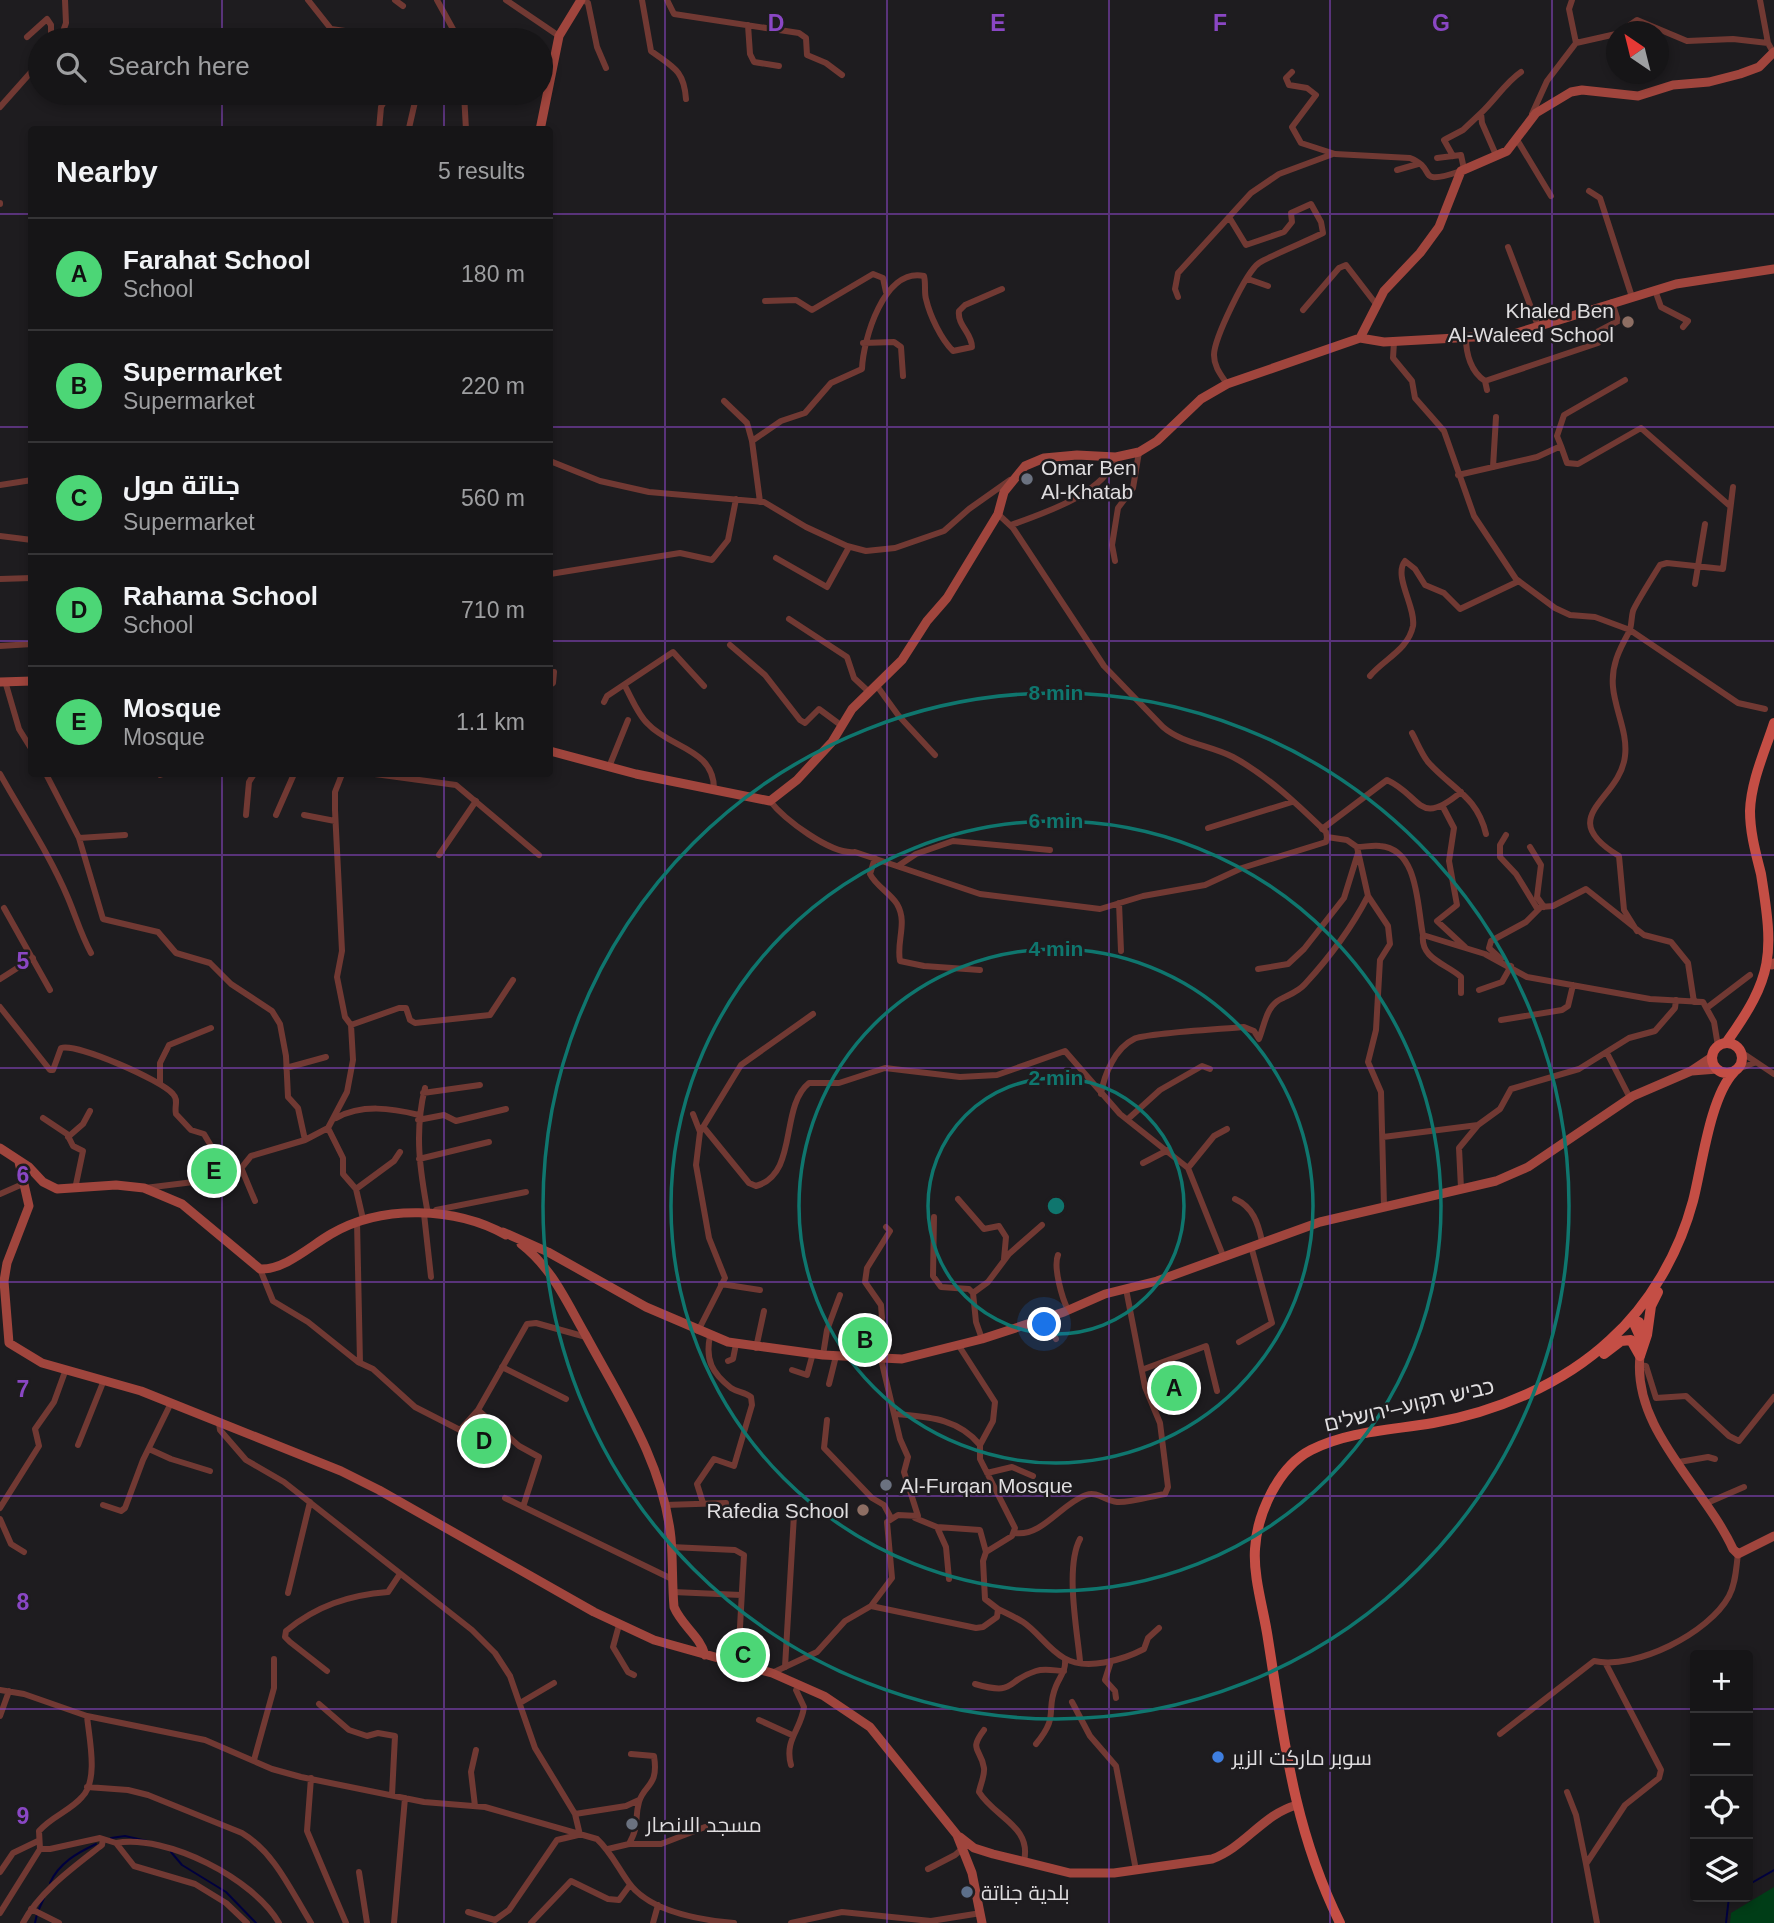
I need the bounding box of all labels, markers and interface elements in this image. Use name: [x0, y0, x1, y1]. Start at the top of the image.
text: D: [768, 10, 784, 36]
text: E: [990, 10, 1006, 36]
text: F: [1213, 10, 1227, 36]
text: G: [1432, 10, 1450, 36]
north arrow: [1606, 21, 1669, 84]
search box: [28, 28, 553, 105]
icon: search: [52, 48, 90, 86]
text: Search here: [108, 51, 250, 81]
text: Nearby: [56, 155, 158, 188]
text: 5 results: [438, 158, 525, 184]
text: Farahat School: [123, 245, 311, 275]
text: A: [71, 261, 87, 287]
text: 180 m: [461, 261, 525, 287]
text: School: [123, 276, 193, 302]
place label: Khaled Ben Al-Waleed School: [1448, 299, 1614, 346]
marker: Khaled Ben Al-Waleed School: [1620, 314, 1636, 330]
text: Supermarket: [123, 357, 282, 387]
text: B: [71, 373, 87, 399]
text: 220 m: [461, 373, 525, 399]
text: Supermarket: [123, 388, 255, 414]
place label: Omar Ben Al-Khatab: [1041, 456, 1137, 503]
text: جناتة مول: [123, 470, 240, 500]
marker: Omar Ben Al-Khatab: [1019, 471, 1035, 487]
text: C: [71, 485, 87, 511]
text: 560 m: [461, 485, 525, 511]
text: Supermarket: [123, 509, 255, 535]
text: Rahama School: [123, 581, 318, 611]
text: D: [71, 597, 87, 623]
text: 710 m: [461, 597, 525, 623]
text: School: [123, 612, 193, 638]
text: 8 min: [1029, 681, 1083, 704]
text: Mosque: [123, 693, 221, 723]
text: E: [71, 709, 87, 735]
text: 1.1 km: [456, 709, 525, 735]
text: Mosque: [123, 724, 205, 750]
text: 6 min: [1029, 809, 1083, 832]
text: 4 min: [1029, 937, 1083, 960]
text: 5: [17, 948, 30, 974]
text: 2 min: [1029, 1066, 1083, 1089]
pin: E: [191, 1145, 237, 1197]
text: 6: [17, 1162, 29, 1188]
centre of rings: [1044, 1194, 1068, 1218]
your location: [1027, 1307, 1061, 1341]
pin: B: [842, 1314, 888, 1366]
pin: A: [1151, 1362, 1197, 1414]
street label: כביש תקוע–ירושלים: [1322, 1374, 1496, 1436]
text: 7: [17, 1376, 29, 1402]
pin: D: [461, 1415, 507, 1467]
place label: Al-Furqan Mosque: [900, 1474, 1073, 1497]
marker: Al-Furqan Mosque: [878, 1477, 894, 1493]
place label: Rafedia School: [707, 1499, 849, 1522]
marker: Rafedia School: [855, 1502, 871, 1518]
text: 8: [17, 1589, 30, 1615]
pin: C: [720, 1629, 766, 1681]
map controls: [1690, 1650, 1753, 1902]
button: +: [1690, 1650, 1753, 1713]
button: −: [1690, 1713, 1753, 1776]
place label: سوبر ماركت الزير: [1231, 1746, 1372, 1770]
marker: سوبر ماركت الزير: [1210, 1749, 1226, 1765]
button: locate: [1690, 1776, 1753, 1839]
text: 9: [17, 1803, 29, 1829]
place label: مسجد الانصار: [645, 1813, 762, 1837]
marker: مسجد الانصار: [624, 1816, 640, 1832]
button: layers: [1690, 1839, 1753, 1902]
place label: بلدية جناتة: [981, 1881, 1070, 1904]
marker: بلدية جناتة: [959, 1884, 975, 1900]

